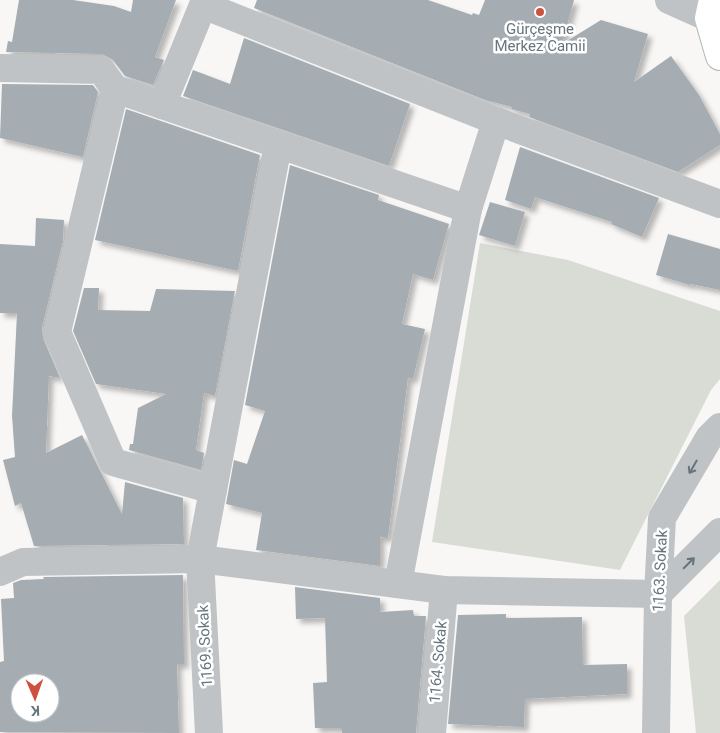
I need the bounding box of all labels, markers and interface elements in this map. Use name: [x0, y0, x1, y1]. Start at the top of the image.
marker: Gürçeşme Merkez Camii: [534, 6, 546, 18]
place label: Gürçeşme Merkez Camii: [494, 20, 586, 55]
one-way arrow: [687, 459, 697, 473]
street label: 1163. Sokak: [649, 529, 671, 613]
one-way arrow: [683, 557, 695, 569]
street label: 1169. Sokak: [194, 604, 216, 688]
street label: 1164. Sokak: [425, 620, 451, 704]
north arrow: [10, 673, 60, 723]
text: K: [31, 703, 40, 719]

